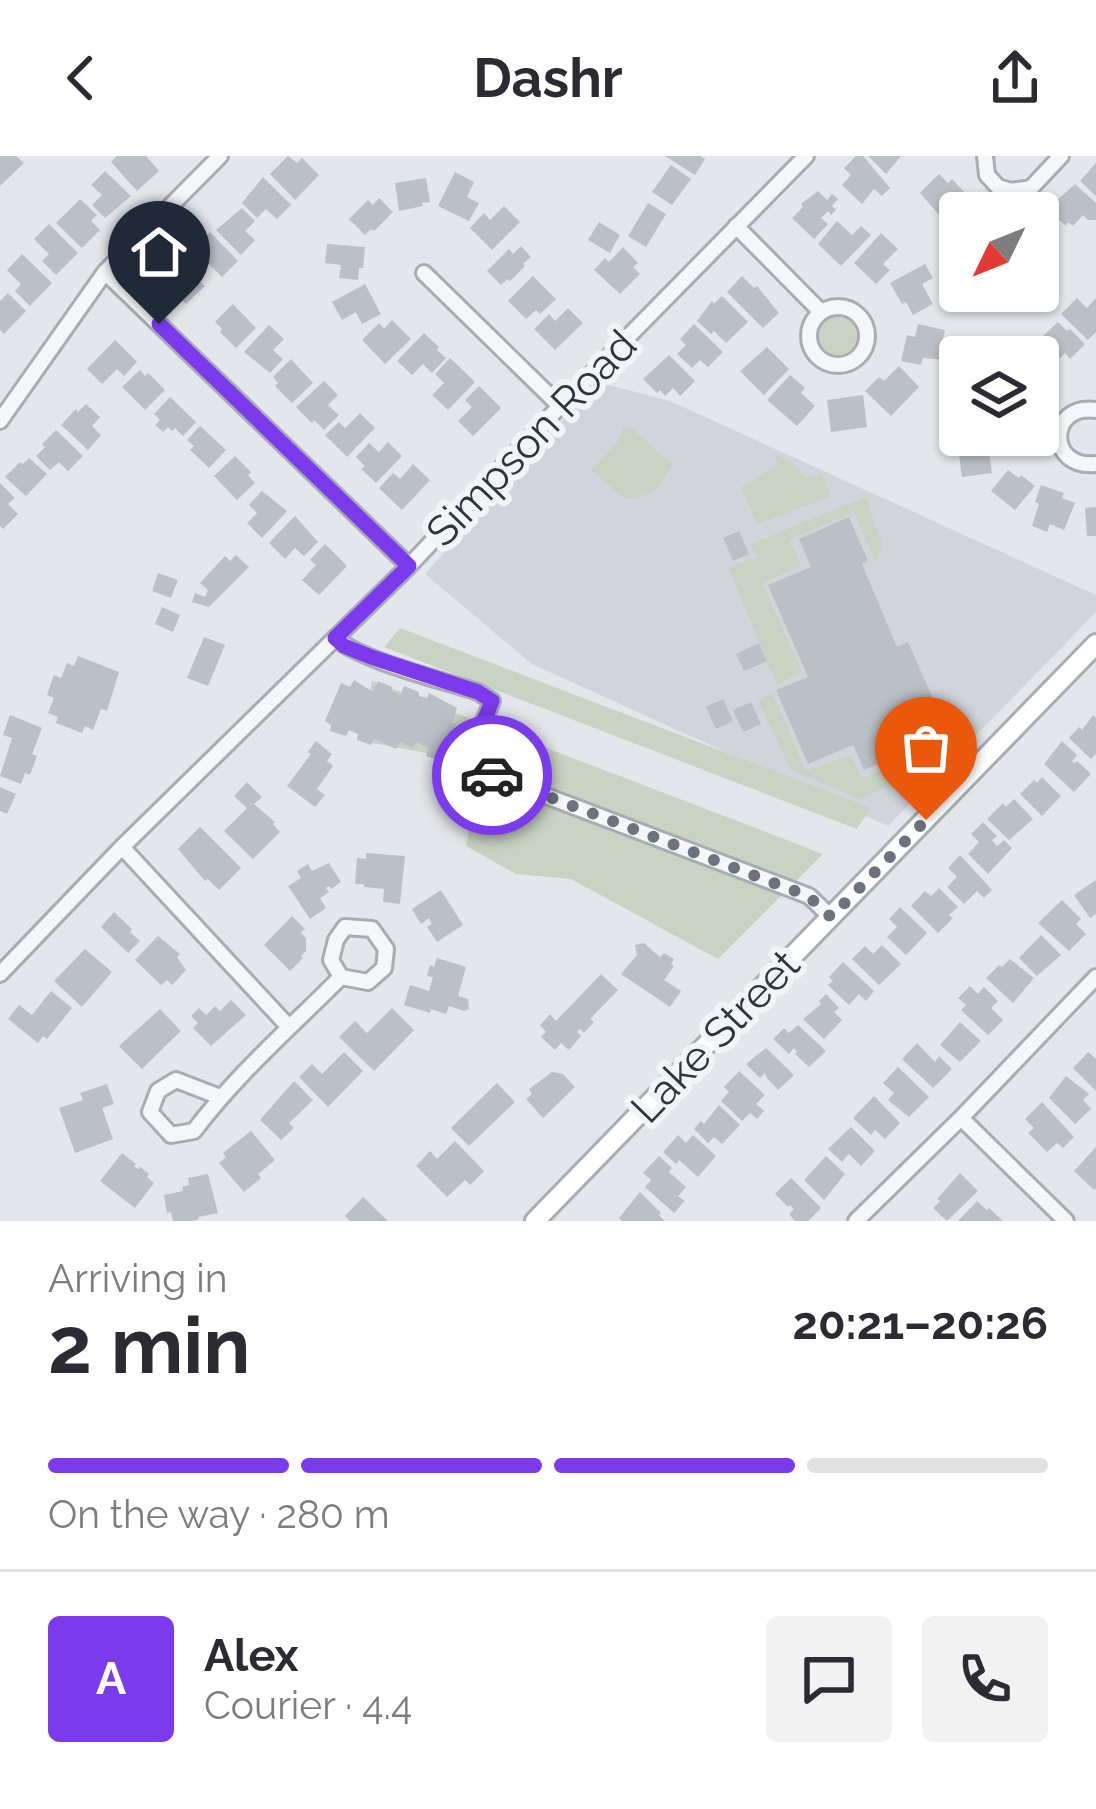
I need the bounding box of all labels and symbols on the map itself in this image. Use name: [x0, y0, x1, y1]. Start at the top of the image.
north arrow: [939, 192, 1059, 312]
pin: [108, 201, 210, 324]
street label: Simpson Road: [416, 320, 646, 556]
pin: [875, 697, 977, 820]
courier: [432, 715, 552, 835]
street label: Lake Street: [621, 940, 810, 1133]

